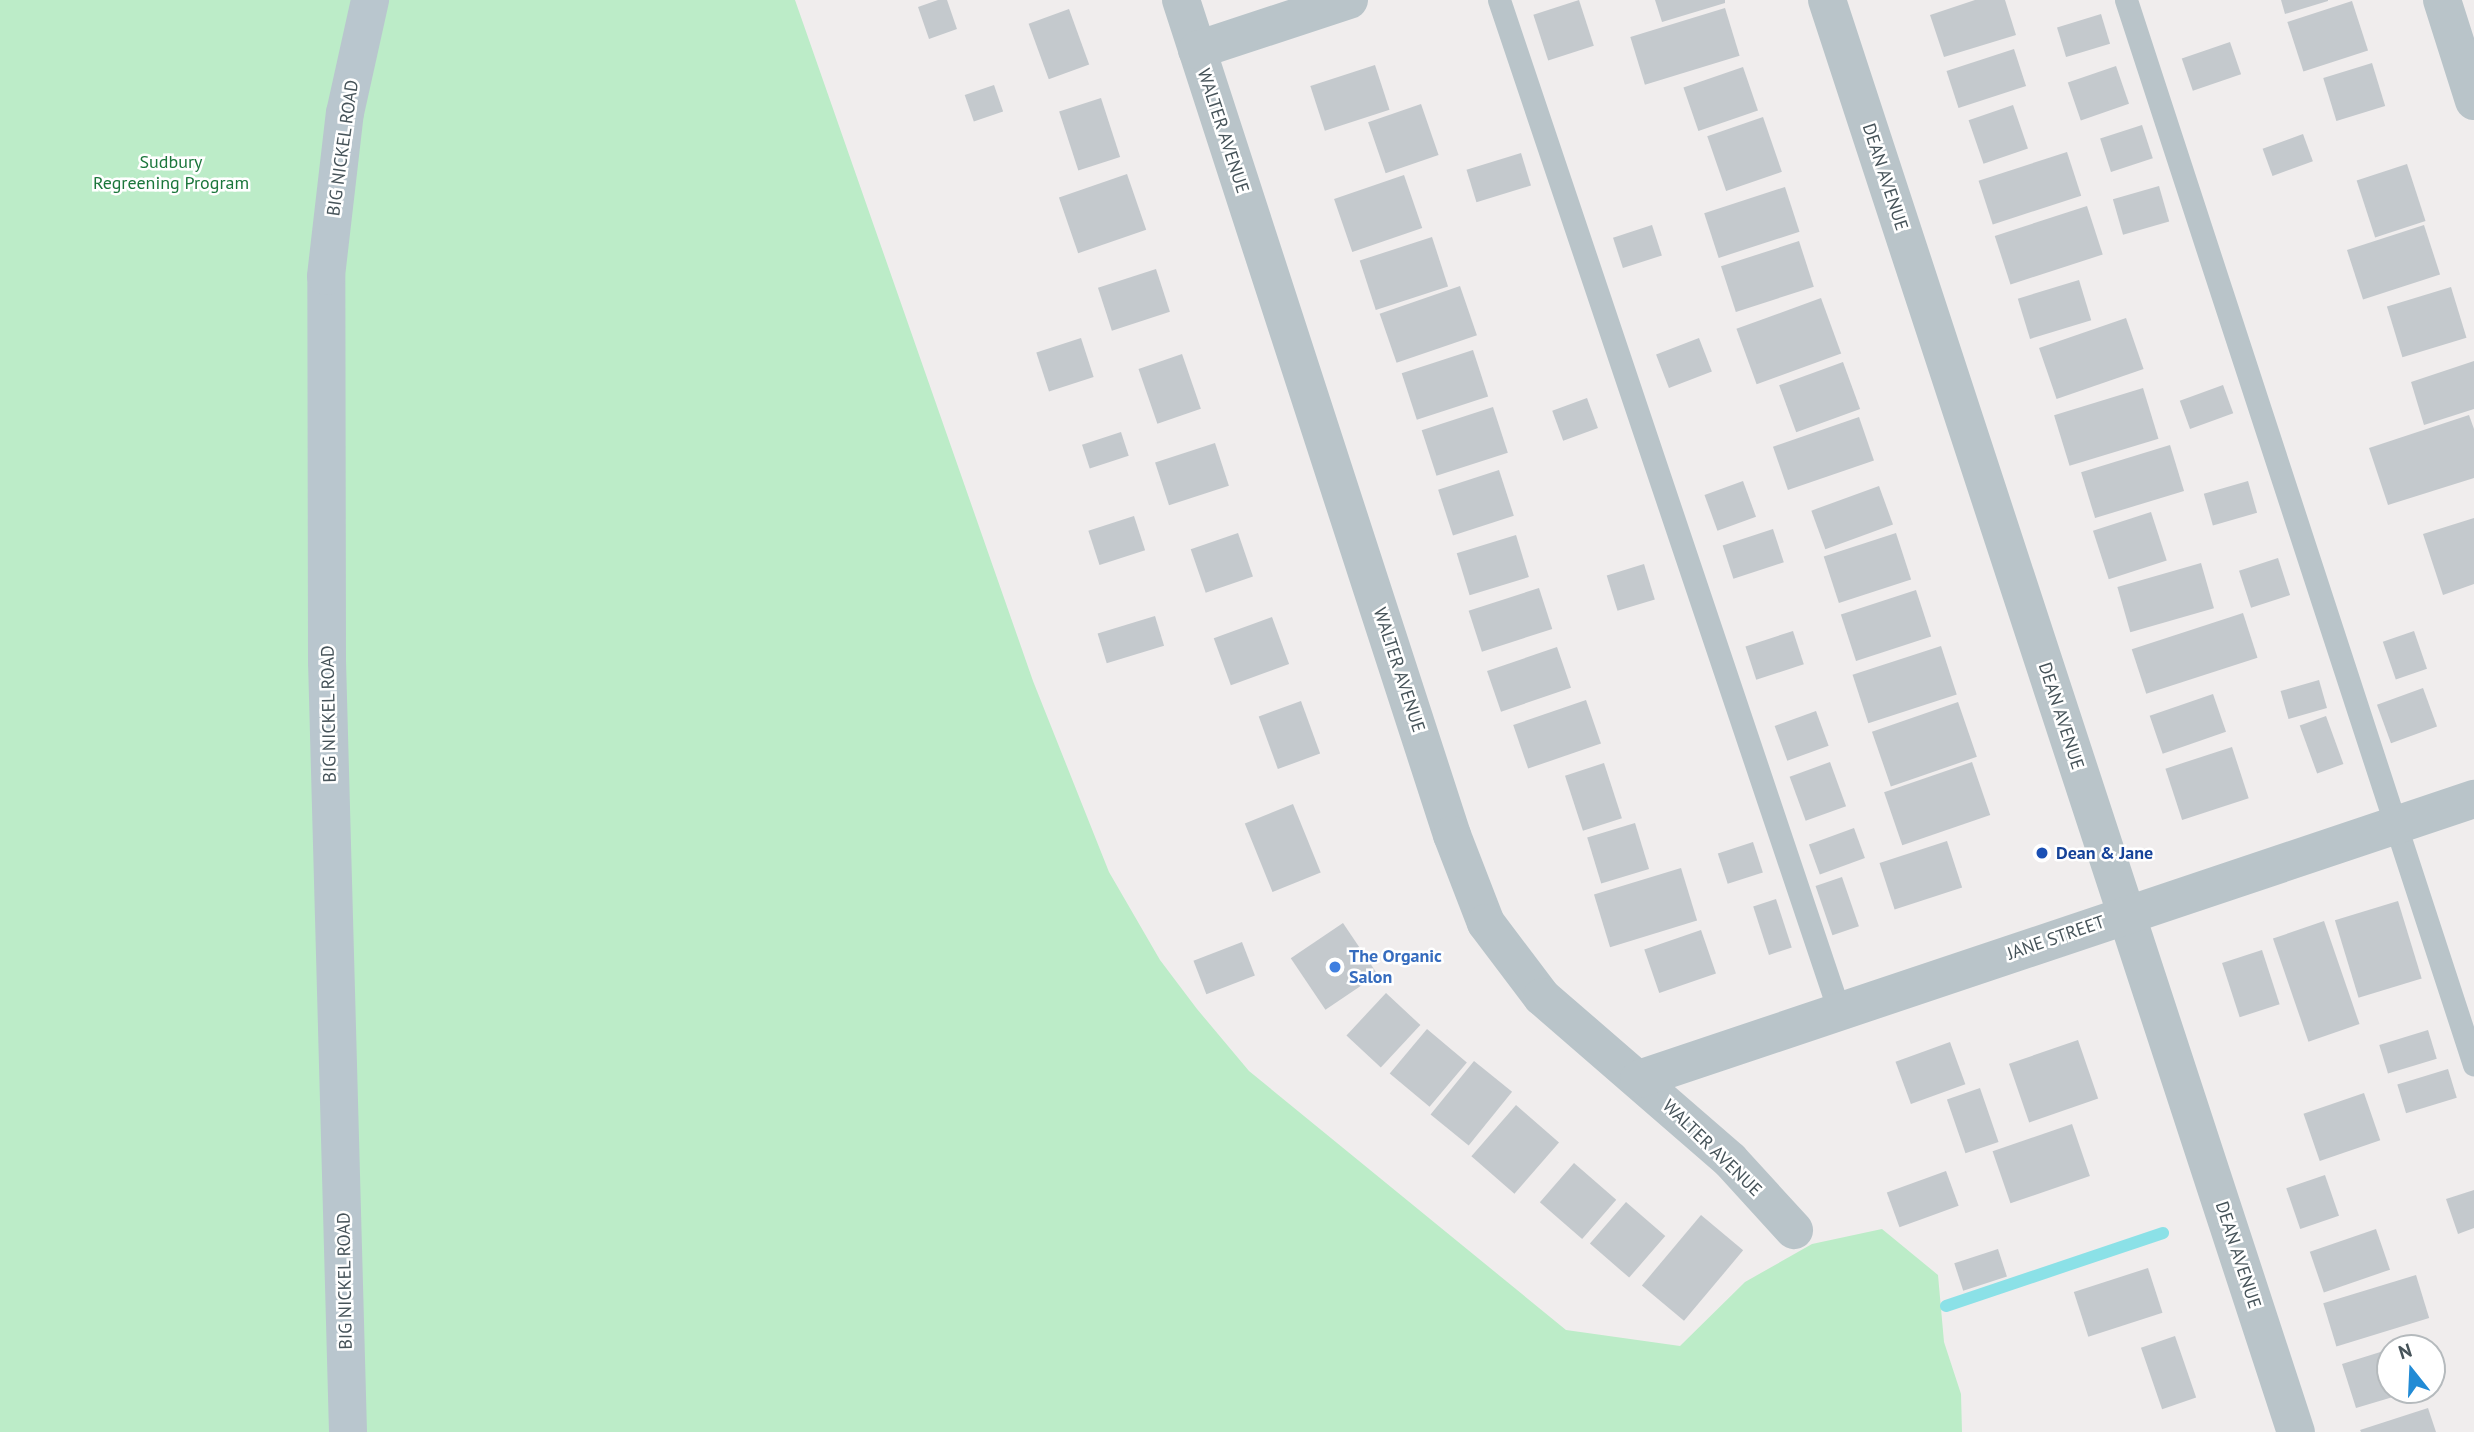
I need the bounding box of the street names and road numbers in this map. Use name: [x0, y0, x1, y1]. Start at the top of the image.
street label: WALTER AVENUE: [1193, 66, 1253, 196]
street label: BIG NICKEL ROAD: [323, 78, 363, 218]
street label: DEAN AVENUE: [1857, 120, 1913, 234]
street label: WALTER AVENUE: [1369, 605, 1429, 735]
street label: BIG NICKEL ROAD: [317, 645, 341, 783]
street label: DEAN AVENUE: [2033, 659, 2089, 773]
street label: JANE STREET: [2004, 911, 2108, 965]
street label: WALTER AVENUE: [1658, 1095, 1766, 1201]
street label: DEAN AVENUE: [2210, 1198, 2266, 1312]
street label: BIG NICKEL ROAD: [333, 1212, 357, 1350]

